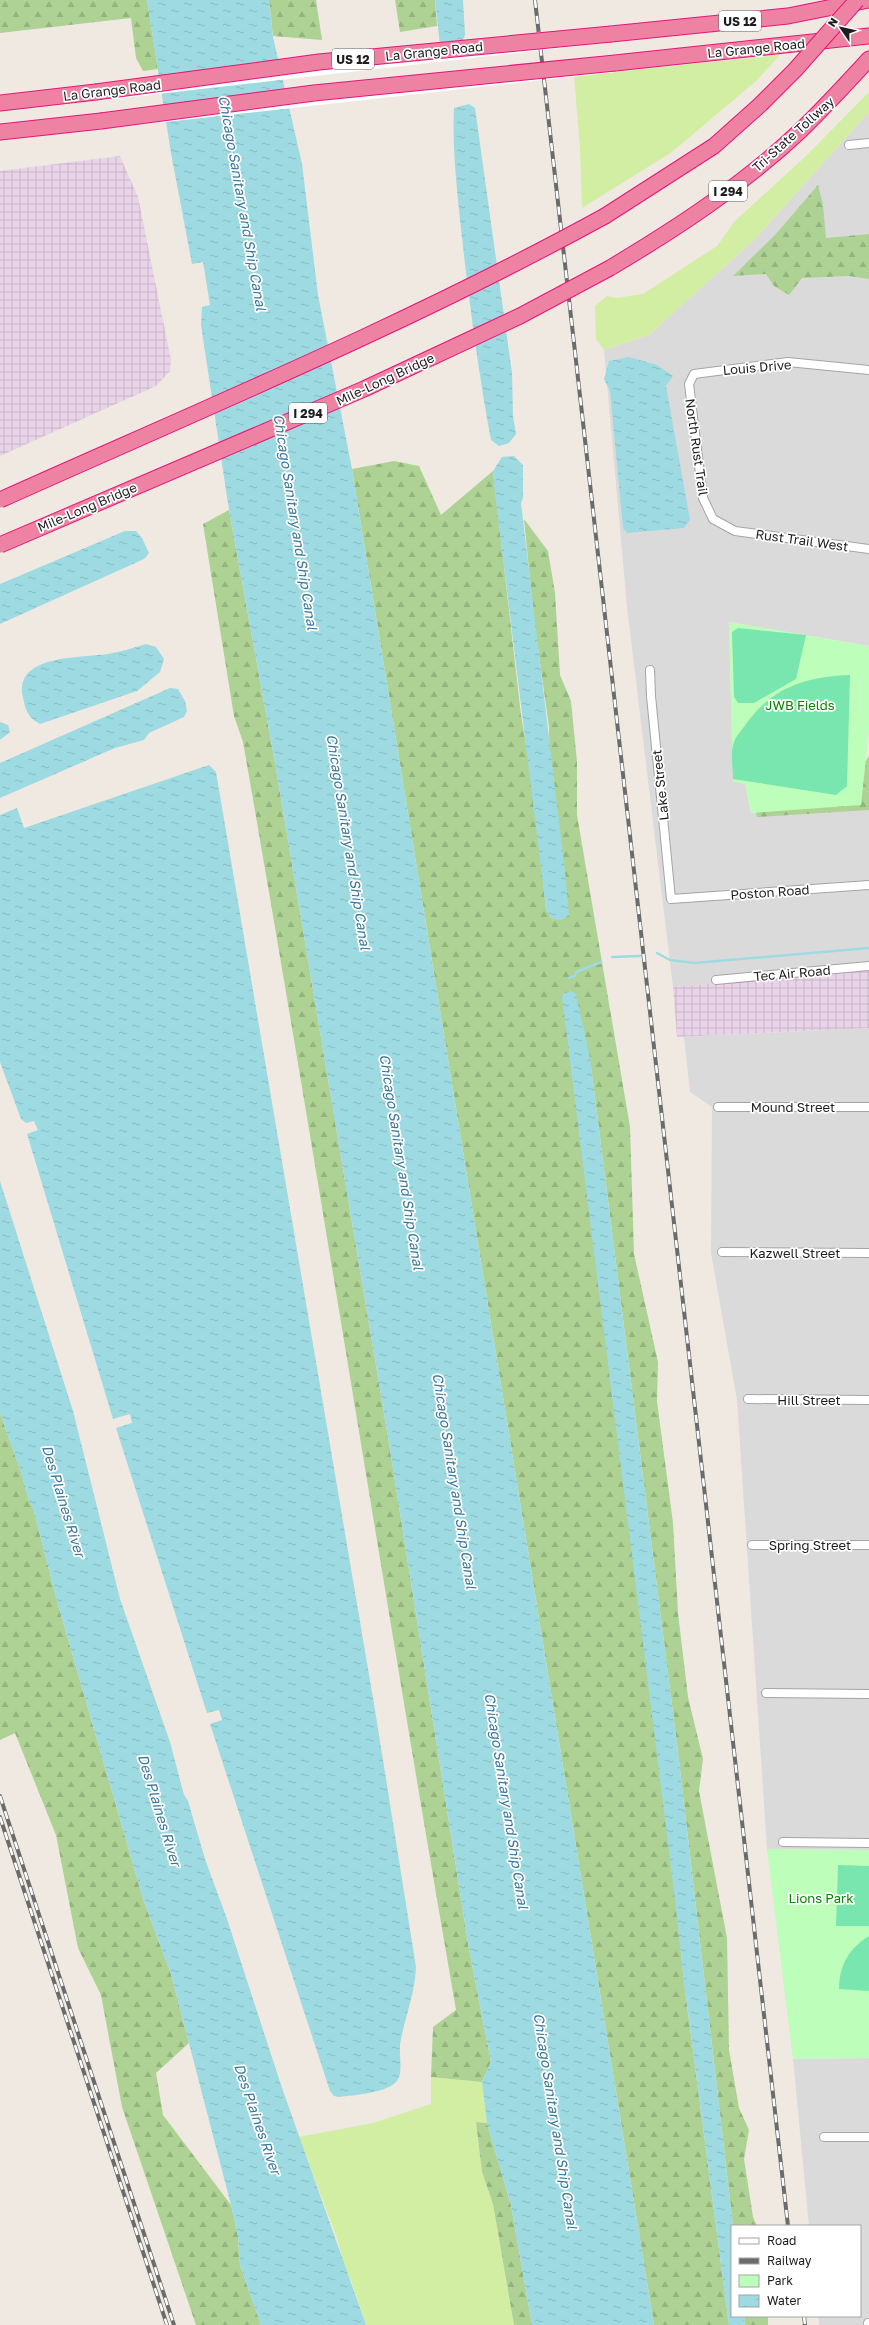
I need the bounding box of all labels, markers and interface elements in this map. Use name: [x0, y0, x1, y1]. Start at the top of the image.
north arrow: [821, 8, 861, 48]
road number: US 12: [719, 11, 761, 31]
text: N: [825, 15, 840, 29]
street label: La Grange Road: [706, 35, 806, 61]
street label: La Grange Road: [384, 38, 484, 64]
road number: US 12: [332, 49, 374, 69]
street label: La Grange Road: [62, 76, 162, 104]
street label: Tri-State Tollway: [749, 93, 838, 175]
water label: Chicago Sanitary and Ship Canal: [216, 94, 270, 313]
road number: I 294: [709, 181, 747, 201]
street label: Mile-Long Bridge: [333, 349, 437, 409]
street label: Louis Drive: [722, 356, 792, 378]
street label: North Rust Trail: [682, 397, 712, 497]
road number: I 294: [289, 403, 327, 423]
water label: Chicago Sanitary and Ship Canal: [271, 413, 322, 632]
street label: Mile-Long Bridge: [35, 479, 139, 535]
street label: Rust Trail West: [755, 526, 849, 554]
park label: JWB Fields: [765, 697, 835, 713]
water label: Chicago Sanitary and Ship Canal: [324, 733, 375, 952]
street label: Lake Street: [648, 749, 672, 821]
street label: Poston Road: [730, 881, 810, 903]
street label: Tec Air Road: [753, 962, 831, 984]
water label: Chicago Sanitary and Ship Canal: [377, 1053, 428, 1272]
street label: Mound Street: [751, 1099, 835, 1115]
street label: Kazwell Street: [750, 1245, 840, 1261]
water label: Chicago Sanitary and Ship Canal: [430, 1372, 481, 1591]
street label: Hill Street: [777, 1392, 841, 1408]
water label: Des Plaines River: [39, 1443, 90, 1561]
street label: Spring Street: [769, 1537, 851, 1553]
water label: Chicago Sanitary and Ship Canal: [482, 1692, 533, 1911]
water label: Des Plaines River: [135, 1752, 186, 1870]
park label: Lions Park: [789, 1890, 854, 1906]
water label: Chicago Sanitary and Ship Canal: [531, 2012, 582, 2231]
water label: Des Plaines River: [231, 2061, 286, 2179]
legend: [731, 2225, 861, 2317]
text: Road: [767, 2233, 796, 2248]
text: Railway: [767, 2253, 812, 2268]
text: Park: [767, 2273, 793, 2288]
text: Water: [767, 2293, 801, 2308]

